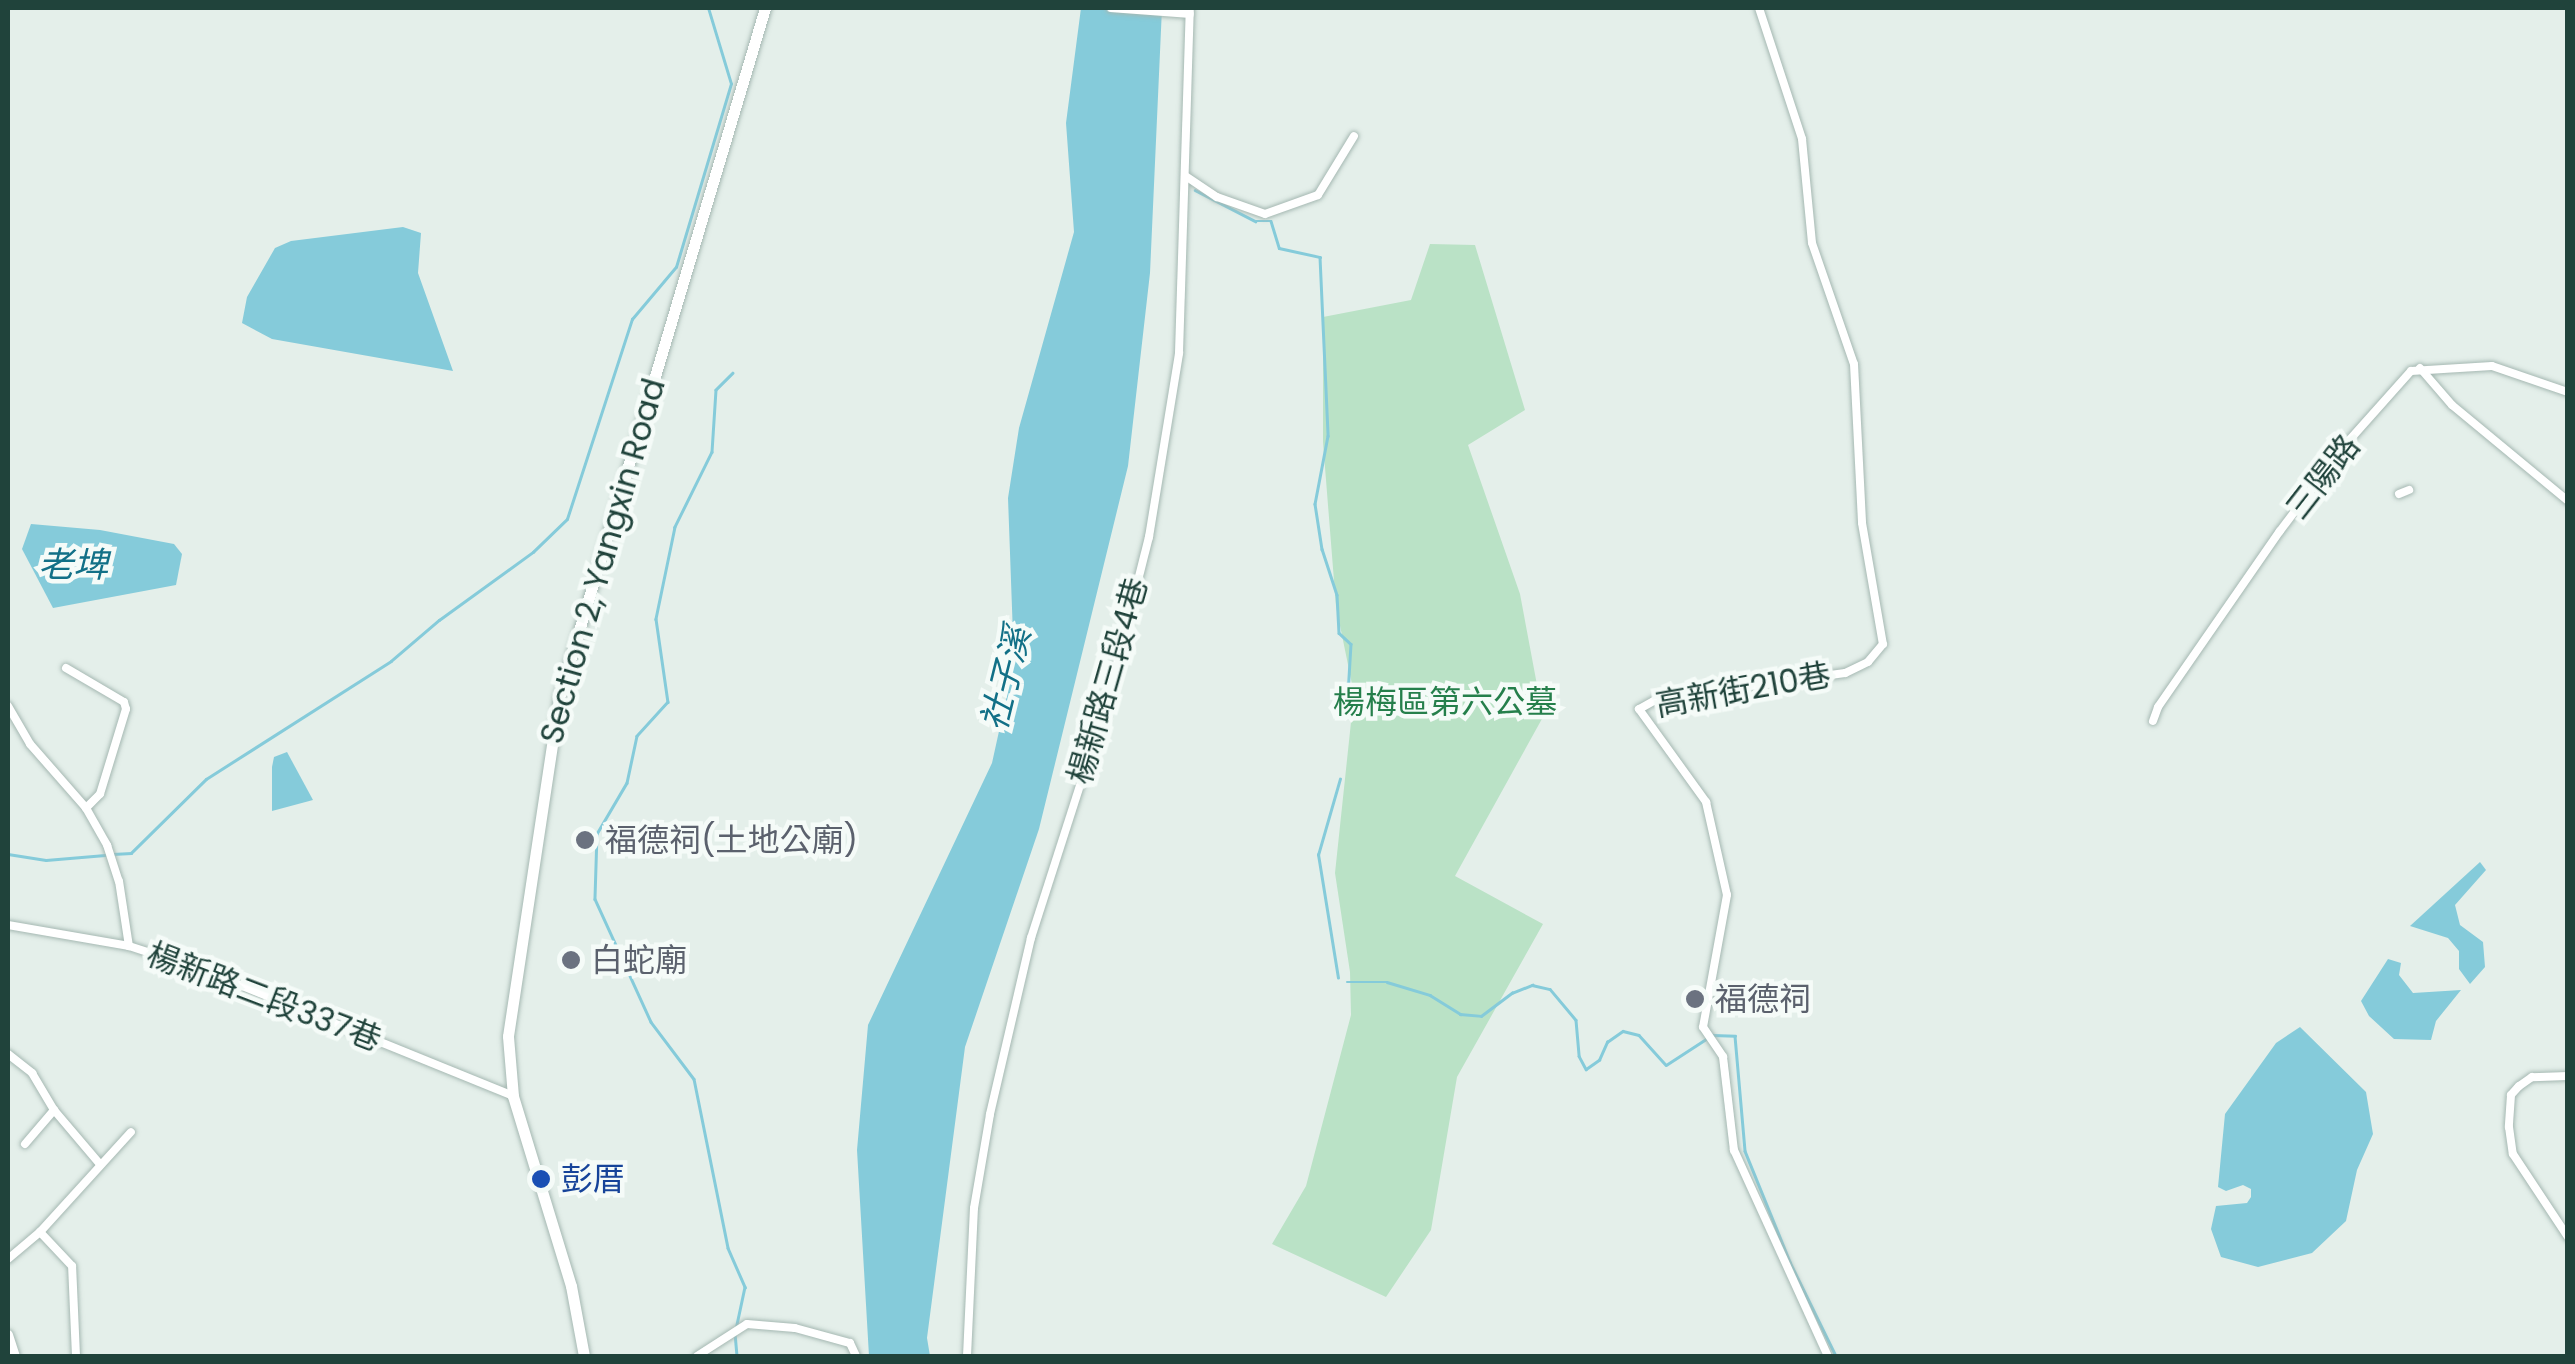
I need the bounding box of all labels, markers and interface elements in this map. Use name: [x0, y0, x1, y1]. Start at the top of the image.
street label: Section 2, Yangxin Road: [532, 374, 674, 748]
street label: 三陽路: [2278, 427, 2368, 527]
water label: 老埤: [38, 544, 108, 586]
street label: 楊新路三段4巷: [1060, 574, 1156, 788]
water label: 社子溪: [973, 623, 1039, 735]
street label: 高新街210巷: [1653, 656, 1833, 724]
park label: 楊梅區第六公墓: [1333, 683, 1557, 721]
place label: 福德祠(土地公廟): [605, 821, 858, 859]
marker: 福德祠(土地公廟): [574, 829, 596, 851]
street label: 楊新路二段337巷: [142, 935, 386, 1059]
place label: 白蛇廟: [591, 941, 687, 979]
marker: 白蛇廟: [560, 949, 582, 971]
place label: 福德祠: [1715, 980, 1811, 1018]
marker: 福德祠: [1684, 988, 1706, 1010]
place label: 彭厝: [561, 1160, 625, 1198]
marker: 彭厝: [530, 1168, 552, 1190]

